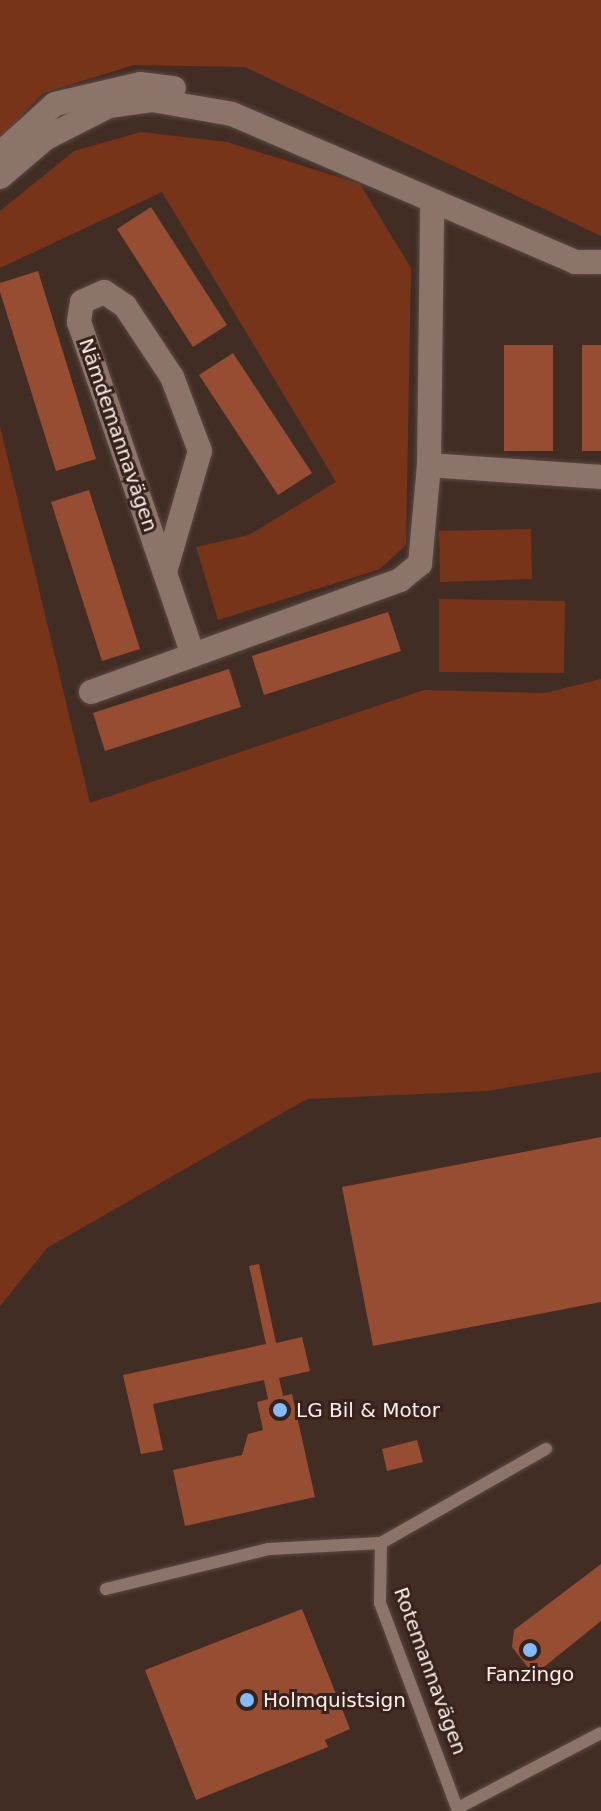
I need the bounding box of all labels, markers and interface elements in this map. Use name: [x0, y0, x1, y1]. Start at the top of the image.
street label: Nämdemannavägen: [74, 335, 162, 535]
place label: LG Bil & Motor: [296, 1398, 440, 1422]
marker: LG Bil & Motor: [271, 1401, 289, 1419]
street label: Rotemannavägen: [389, 1584, 471, 1758]
marker: Fanzingo: [521, 1641, 539, 1659]
place label: Fanzingo: [486, 1662, 574, 1686]
place label: Holmquistsign: [263, 1688, 406, 1712]
marker: Holmquistsign: [238, 1691, 256, 1709]

